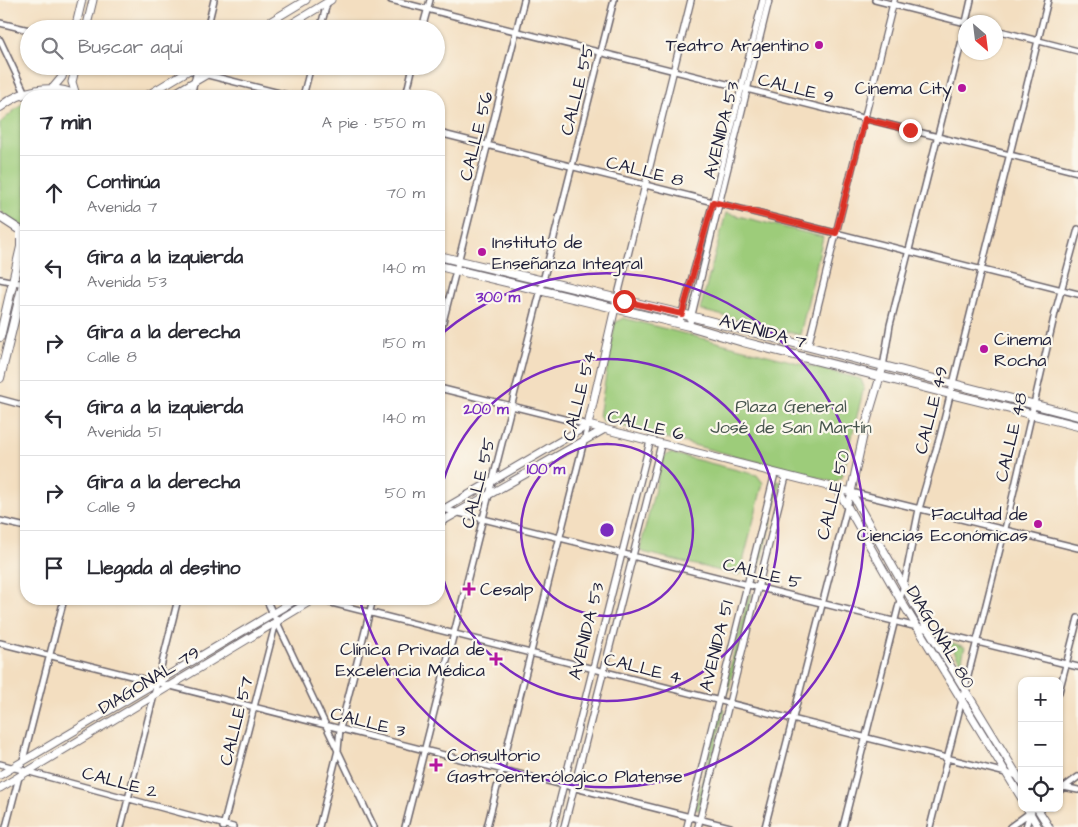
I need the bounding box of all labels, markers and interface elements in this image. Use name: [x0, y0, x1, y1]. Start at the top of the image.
north arrow: [958, 15, 1003, 60]
search box: [20, 20, 445, 75]
place label: Teatro Argentino: [666, 33, 809, 59]
icon: search: [38, 34, 66, 62]
text: Buscar aquí: [78, 34, 182, 61]
marker: Teatro Argentino: [813, 39, 825, 51]
street label: CALLE 55: [554, 42, 601, 138]
street label: CALLE 9: [755, 67, 836, 110]
place label: Cinema City: [855, 76, 952, 102]
street label: AVENIDA 53: [697, 79, 746, 182]
marker: Cinema City: [956, 82, 968, 94]
street label: CALLE 56: [453, 89, 500, 183]
text: 7 min: [40, 108, 91, 137]
text: A pie · 550 m: [322, 112, 425, 134]
route end: [899, 119, 922, 142]
street label: CALLE 8: [604, 150, 686, 193]
text: Continúa: [87, 169, 160, 196]
icon: ahead: [40, 179, 68, 207]
text: 70 m: [386, 182, 425, 204]
text: Avenida 7: [87, 196, 157, 218]
place label: Instituto de Enseñanza Integral: [492, 230, 643, 277]
text: Gira a la izquierda: [87, 244, 243, 271]
marker: Instituto de Enseñanza Integral: [476, 246, 488, 258]
icon: left: [40, 254, 68, 282]
text: 140 m: [383, 257, 425, 279]
text: Avenida 53: [87, 271, 167, 293]
text: 300 m: [475, 287, 520, 308]
route start: [613, 290, 636, 313]
street label: AVENIDA 7: [717, 308, 809, 355]
text: Gira a la derecha: [87, 319, 240, 346]
place label: Cinema Rocha: [994, 327, 1051, 373]
icon: right: [40, 329, 68, 357]
text: 150 m: [383, 332, 425, 354]
marker: Cinema Rocha: [978, 343, 990, 355]
text: Calle 8: [87, 346, 137, 368]
street label: CALLE 54: [556, 348, 603, 444]
street label: CALLE 49: [909, 364, 954, 457]
street label: CALLE 48: [989, 390, 1034, 484]
text: Gira a la izquierda: [87, 394, 243, 421]
park label: Plaza General José de San Martín: [710, 394, 872, 440]
text: 200 m: [462, 399, 509, 420]
icon: left: [40, 404, 68, 432]
street label: CALLE 6: [605, 404, 687, 447]
text: 140 m: [383, 407, 425, 429]
text: Avenida 51: [87, 421, 161, 443]
street label: CALLE 55: [455, 435, 502, 531]
street label: CALLE 50: [810, 448, 857, 542]
text: 100 m: [527, 459, 566, 480]
text: Gira a la derecha: [87, 469, 240, 496]
icon: right: [40, 479, 68, 507]
text: 50 m: [385, 482, 425, 504]
text: Calle 9: [87, 496, 136, 518]
place label: Facultad de Ciencias Económicas: [857, 502, 1028, 548]
marker: Facultad de Ciencias Económicas: [1032, 518, 1044, 530]
centre of rings: [598, 521, 616, 539]
street label: CALLE 5: [720, 552, 804, 595]
icon: arrive: [40, 554, 68, 582]
text: Llegada al destino: [87, 555, 240, 582]
place label: Cesalp: [480, 577, 534, 602]
street label: AVENIDA 53: [562, 580, 611, 683]
street label: DIAGONAL 80: [900, 581, 981, 693]
marker: Cesalp: [462, 582, 476, 596]
street label: AVENIDA 51: [693, 598, 740, 694]
place label: Clínica Privada de Excelencia Médica: [336, 637, 485, 683]
street label: DIAGONAL 79: [94, 640, 205, 721]
street label: CALLE 4: [601, 647, 684, 690]
marker: Clínica Privada de Excelencia Médica: [489, 652, 503, 666]
street label: CALLE 57: [213, 674, 260, 768]
map controls: [1018, 677, 1063, 812]
button: +: [1018, 677, 1063, 722]
street label: CALLE 3: [328, 701, 408, 744]
button: −: [1018, 722, 1063, 767]
place label: Consultorio Gastroenterólogico Platense: [447, 743, 683, 790]
marker: Consultorio Gastroenterólogico Platense: [429, 758, 443, 772]
street label: CALLE 2: [79, 760, 161, 805]
button: locate: [1018, 767, 1063, 812]

